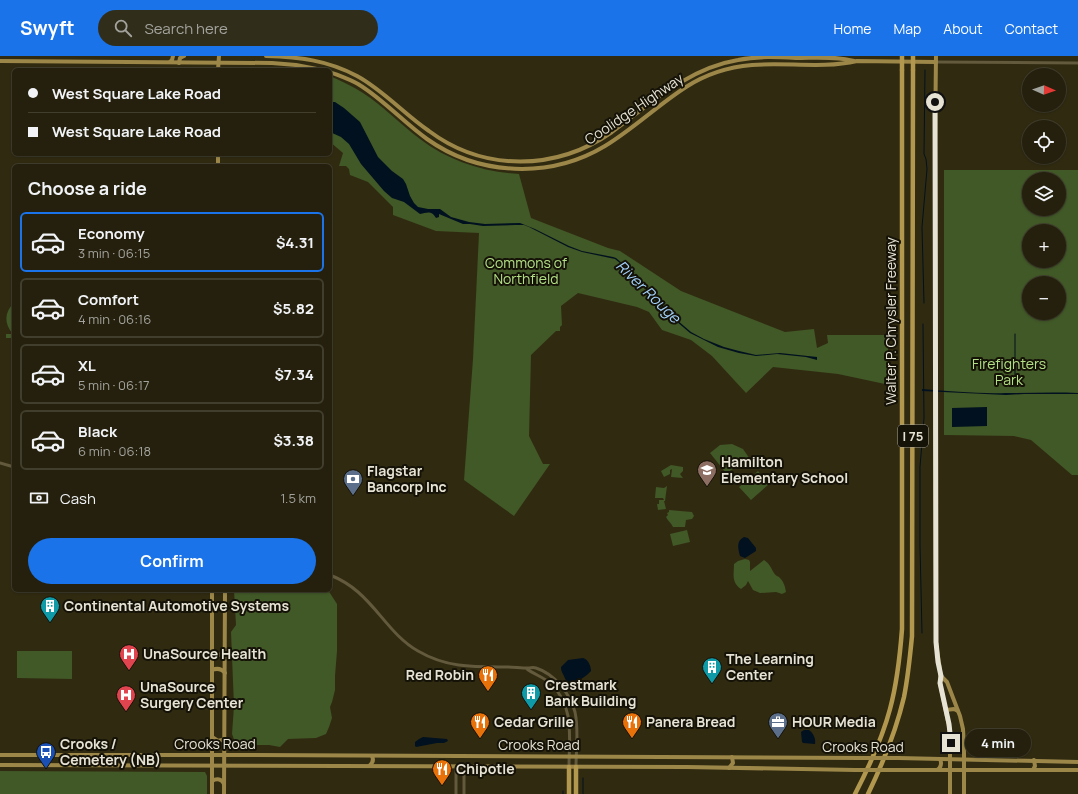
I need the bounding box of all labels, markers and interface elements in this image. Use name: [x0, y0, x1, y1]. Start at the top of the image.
search box: [98, 10, 378, 46]
text: Swyft: [20, 15, 74, 41]
icon: search: [112, 17, 134, 39]
text: Search here: [144, 18, 228, 39]
text: Home: [834, 19, 871, 38]
text: Map: [893, 19, 921, 38]
text: About: [943, 19, 983, 38]
text: Contact: [1005, 19, 1058, 38]
street label: Coolidge Highway: [581, 68, 687, 149]
north arrow: [1022, 68, 1066, 112]
map controls: [1022, 68, 1066, 320]
text: West Square Lake Road: [52, 83, 221, 104]
route start: [926, 93, 944, 111]
button: locate: [1022, 120, 1066, 164]
text: West Square Lake Road: [52, 121, 221, 142]
button: layers: [1022, 172, 1066, 216]
text: Choose a ride: [28, 176, 147, 200]
text: Economy: [78, 223, 145, 244]
icon: car: [30, 224, 66, 260]
button: +: [1022, 224, 1066, 268]
text: $4.31: [276, 232, 314, 253]
street label: Walter P. Chrysler Freeway: [881, 236, 900, 405]
text: 3 min · 06:15: [78, 244, 150, 262]
park label: Commons of Northfield: [485, 253, 567, 288]
water label: River Rouge: [611, 255, 686, 329]
button: −: [1022, 276, 1066, 320]
text: Comfort: [78, 289, 139, 310]
icon: car: [30, 290, 66, 326]
text: $5.82: [273, 298, 314, 319]
text: 4 min · 06:16: [78, 310, 151, 328]
park label: Firefighters Park: [972, 354, 1046, 389]
text: XL: [78, 355, 96, 376]
icon: car: [30, 356, 66, 392]
text: $7.34: [274, 364, 314, 385]
text: 5 min · 06:17: [78, 376, 150, 394]
text: Black: [78, 421, 117, 442]
icon: car: [30, 422, 66, 458]
road number: I 75: [898, 425, 928, 447]
text: $3.38: [273, 430, 314, 451]
text: 6 min · 06:18: [78, 442, 151, 460]
place label: Hamilton Elementary School: [721, 452, 848, 487]
school or university icon: Hamilton Elementary School: [696, 459, 718, 487]
place label: Flagstar Bancorp Inc: [367, 461, 447, 496]
bank icon: Flagstar Bancorp Inc: [342, 468, 364, 496]
icon: cash: [28, 487, 50, 509]
text: Cash: [60, 488, 96, 509]
text: 1.5 km: [281, 489, 316, 507]
button: Confirm: [28, 538, 316, 584]
building icon: Continental Automotive Systems: [39, 595, 61, 623]
place label: Continental Automotive Systems: [64, 596, 289, 615]
hospital icon: UnaSource Health: [118, 643, 140, 671]
place label: UnaSource Health: [143, 644, 266, 663]
place label: The Learning Center: [726, 649, 814, 684]
building icon: The Learning Center: [701, 656, 723, 684]
restaurant icon: Red Robin: [477, 664, 499, 692]
place label: Red Robin: [406, 665, 474, 684]
place label: Crestmark Bank Building: [545, 675, 636, 710]
place label: UnaSource Surgery Center: [140, 677, 244, 712]
building icon: Crestmark Bank Building: [520, 682, 542, 710]
hospital icon: UnaSource Surgery Center: [115, 684, 137, 712]
restaurant icon: Cedar Grille: [469, 711, 491, 739]
restaurant icon: Panera Bread: [621, 711, 643, 739]
office icon: HOUR Media: [767, 711, 789, 739]
place label: Cedar Grille: [494, 712, 574, 731]
place label: Panera Bread: [646, 712, 735, 731]
place label: HOUR Media: [792, 712, 876, 731]
callout: 4 min: [965, 729, 1031, 757]
place label: Crooks / Cemetery (NB): [60, 734, 161, 769]
street label: Crooks Road: [174, 734, 256, 753]
route end: [942, 734, 960, 752]
text: 4 min: [981, 734, 1015, 752]
street label: Crooks Road: [498, 735, 580, 754]
street label: Crooks Road: [822, 737, 904, 756]
bus stop icon: Crooks / Cemetery (NB): [35, 741, 57, 769]
restaurant icon: Chipotle: [431, 758, 453, 786]
place label: Chipotle: [456, 759, 515, 778]

